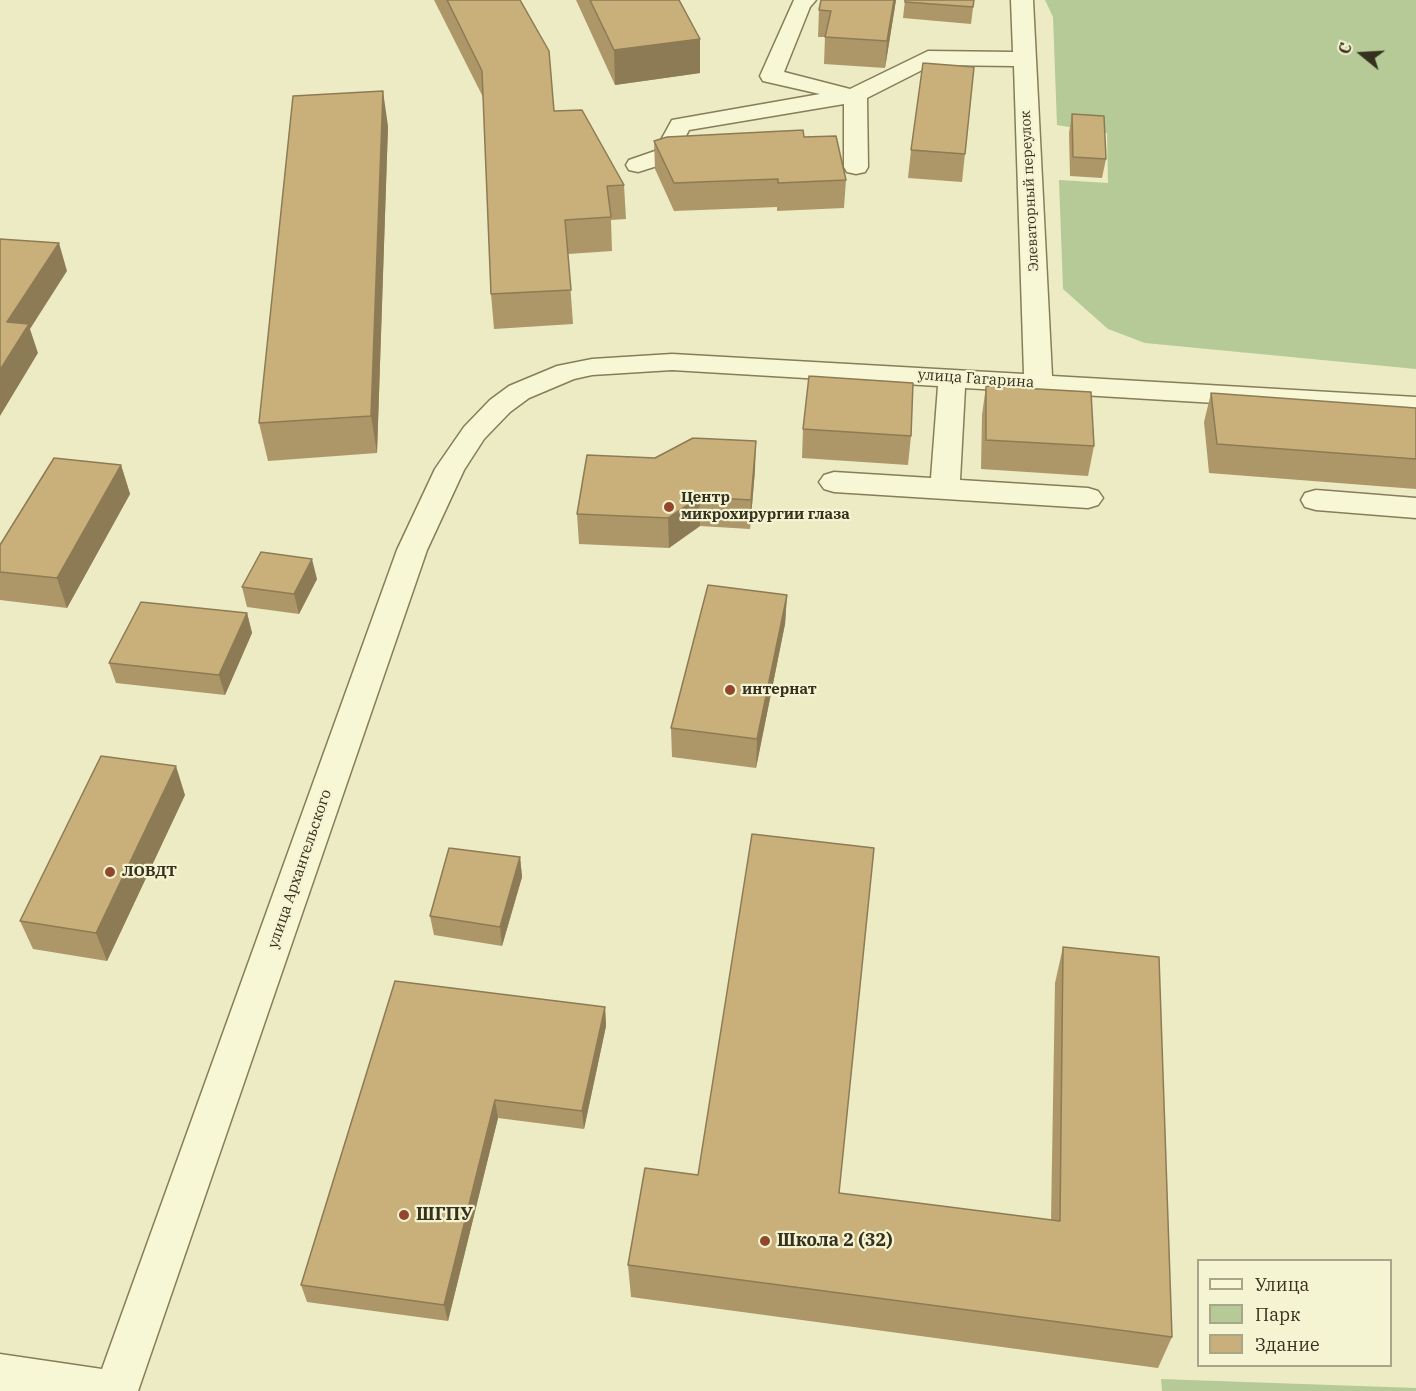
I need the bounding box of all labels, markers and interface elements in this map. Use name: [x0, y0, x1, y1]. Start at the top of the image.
north arrow: [1332, 24, 1392, 84]
text: С: [1334, 40, 1356, 57]
street label: Элеваторный переулок: [1017, 110, 1043, 272]
street label: улица Гагарина: [917, 366, 1035, 392]
place label: Центр микрохирургии глаза: [681, 489, 850, 524]
marker: Центр микрохирургии глаза: [662, 500, 676, 514]
place label: интернат: [742, 681, 817, 699]
marker: интернат: [723, 683, 737, 697]
street label: улица Архангельского: [264, 787, 336, 951]
place label: ЛОВДТ: [122, 863, 177, 881]
marker: ЛОВДТ: [103, 865, 117, 879]
place label: ШГПУ: [416, 1204, 473, 1226]
marker: ШГПУ: [397, 1208, 411, 1222]
place label: Школа 2 (32): [777, 1230, 893, 1252]
marker: Школа 2 (32): [758, 1234, 772, 1248]
legend: [1197, 1259, 1392, 1367]
text: Улица: [1255, 1273, 1309, 1296]
text: Парк: [1255, 1303, 1301, 1326]
text: Здание: [1255, 1333, 1320, 1356]

